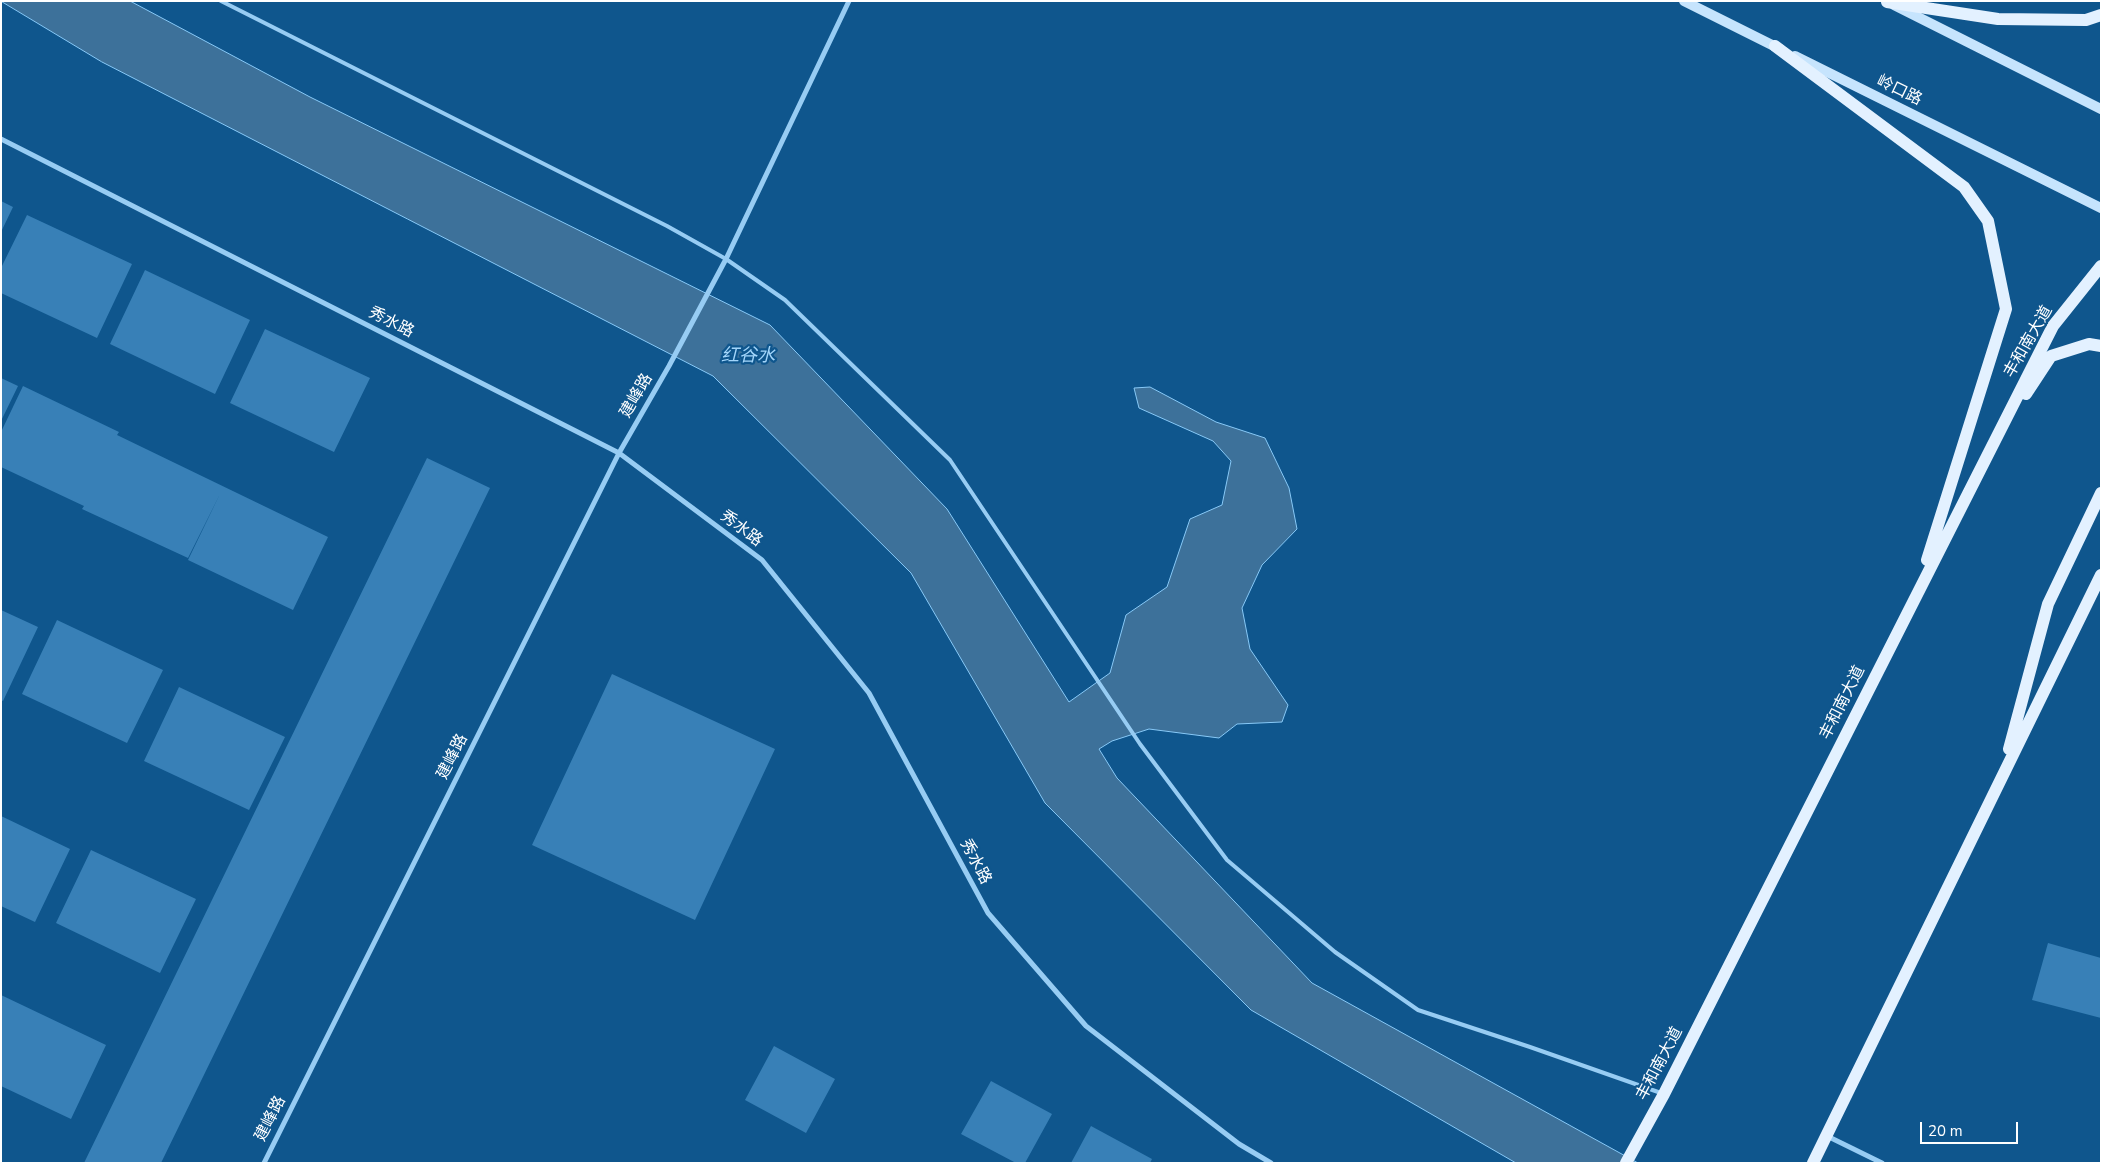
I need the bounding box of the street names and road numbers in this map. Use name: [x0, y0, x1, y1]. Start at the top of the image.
street label: 岭口路: [1873, 72, 1925, 110]
street label: 丰和南大道: [2001, 303, 2057, 381]
street label: 秀水路: [365, 304, 417, 342]
street label: 建峰路: [617, 370, 657, 422]
street label: 秀水路: [716, 507, 766, 551]
street label: 丰和南大道: [1816, 663, 1870, 743]
street label: 建峰路: [434, 731, 472, 783]
street label: 秀水路: [955, 836, 995, 888]
street label: 丰和南大道: [1633, 1024, 1687, 1104]
street label: 建峰路: [252, 1093, 290, 1145]

